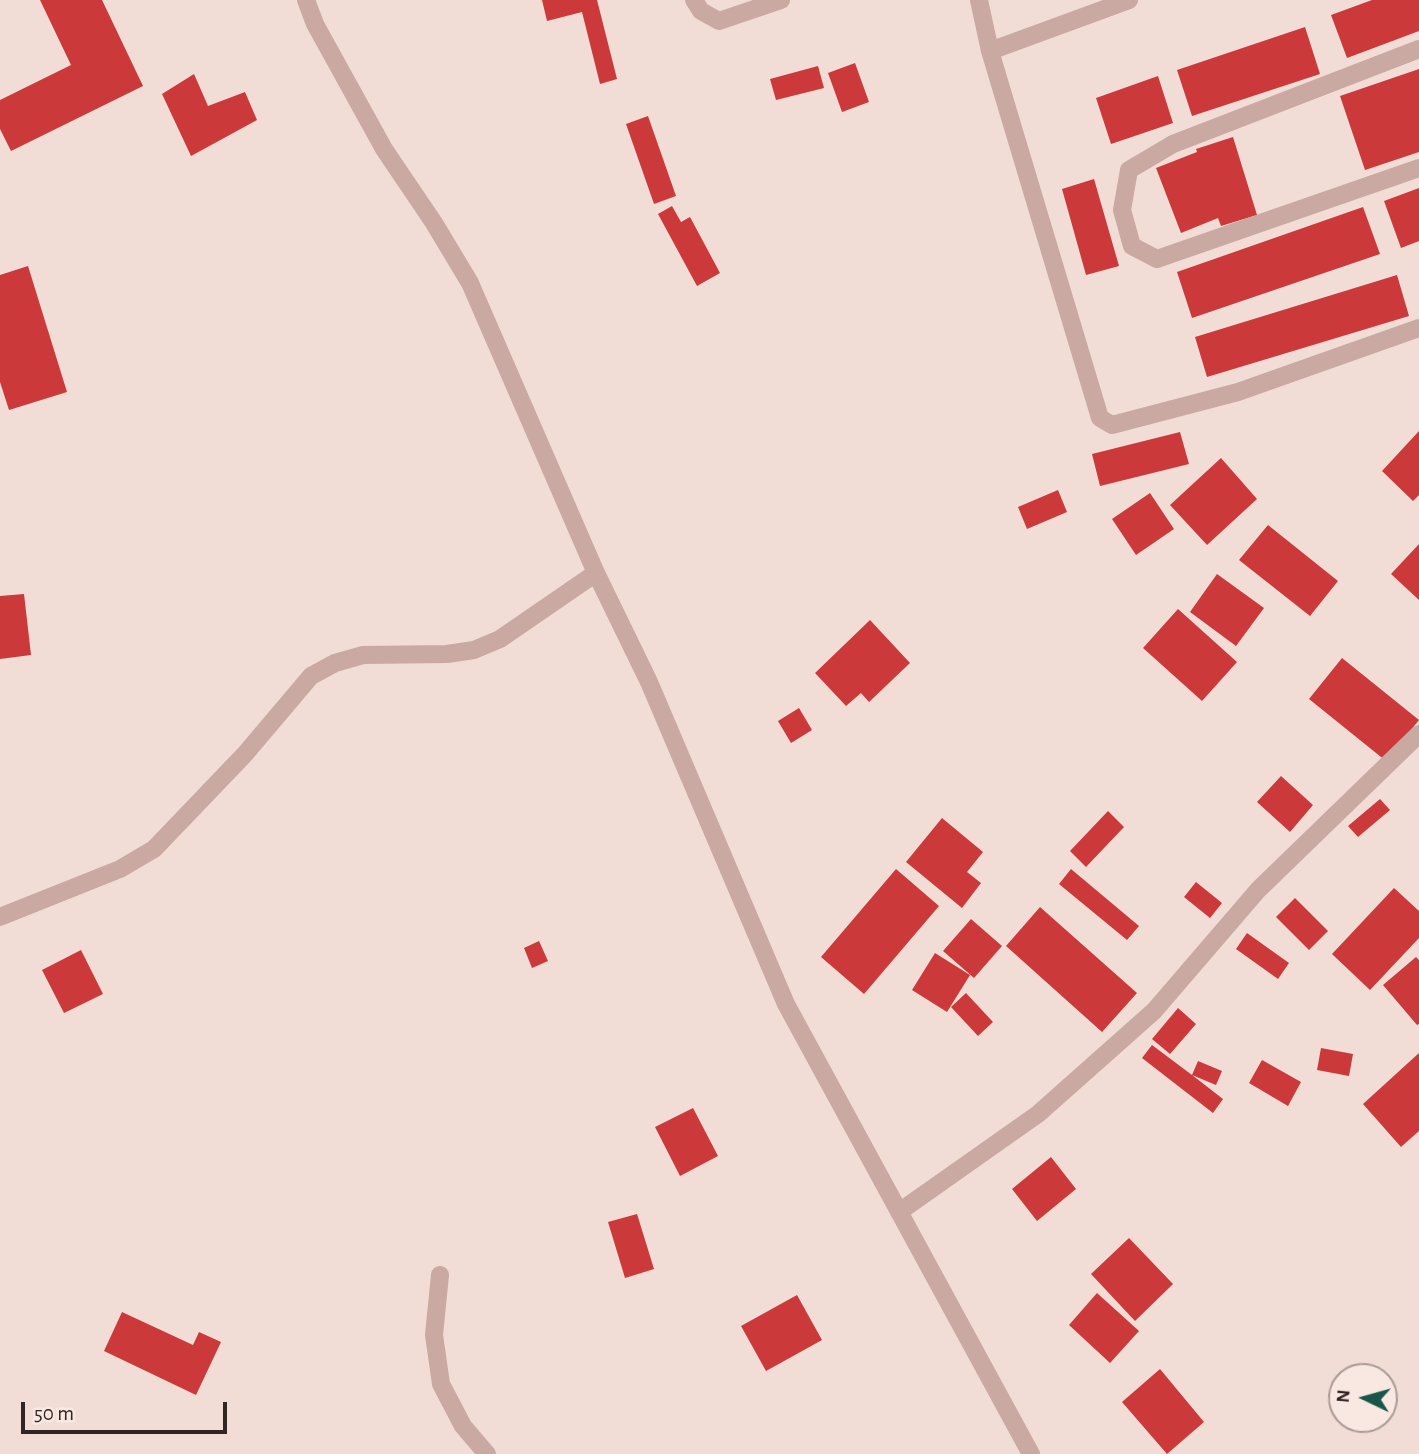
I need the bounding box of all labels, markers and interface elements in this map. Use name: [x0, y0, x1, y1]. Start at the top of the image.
north arrow: [1328, 1363, 1398, 1433]
scale bar: [24, 1388, 231, 1432]
text: N: [1334, 1389, 1354, 1404]
text: 50 m: [34, 1403, 74, 1424]

